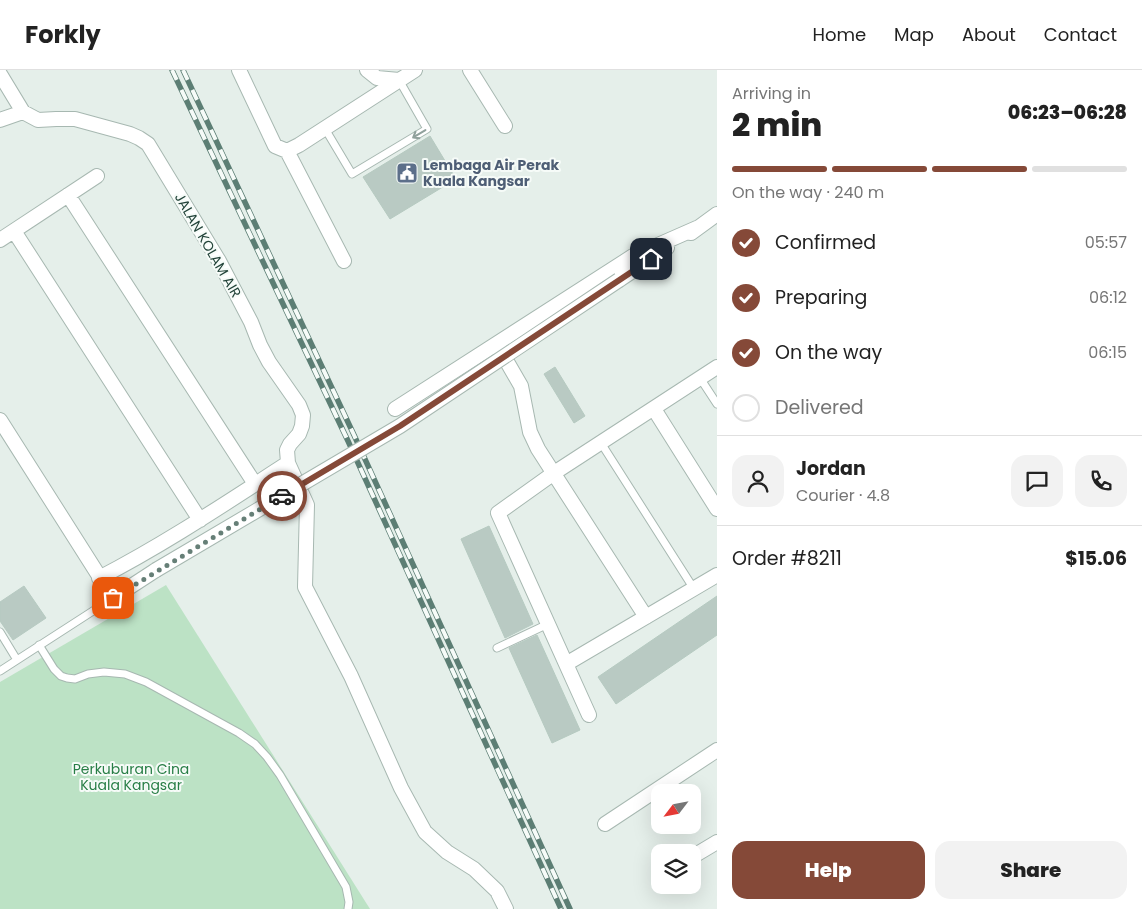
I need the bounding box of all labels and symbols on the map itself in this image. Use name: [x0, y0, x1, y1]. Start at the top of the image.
one-way arrow: [413, 129, 427, 139]
place label: Lembaga Air Perak Kuala Kangsar: [423, 155, 559, 191]
public building icon: Lembaga Air Perak Kuala Kangsar: [395, 161, 419, 185]
street label: JALAN KOLAM AIR: [170, 189, 246, 301]
pin: [630, 238, 672, 280]
courier: [257, 471, 307, 521]
pin: [92, 577, 134, 619]
park label: Perkuburan Cina Kuala Kangsar: [73, 759, 189, 795]
north arrow: [651, 784, 701, 834]

